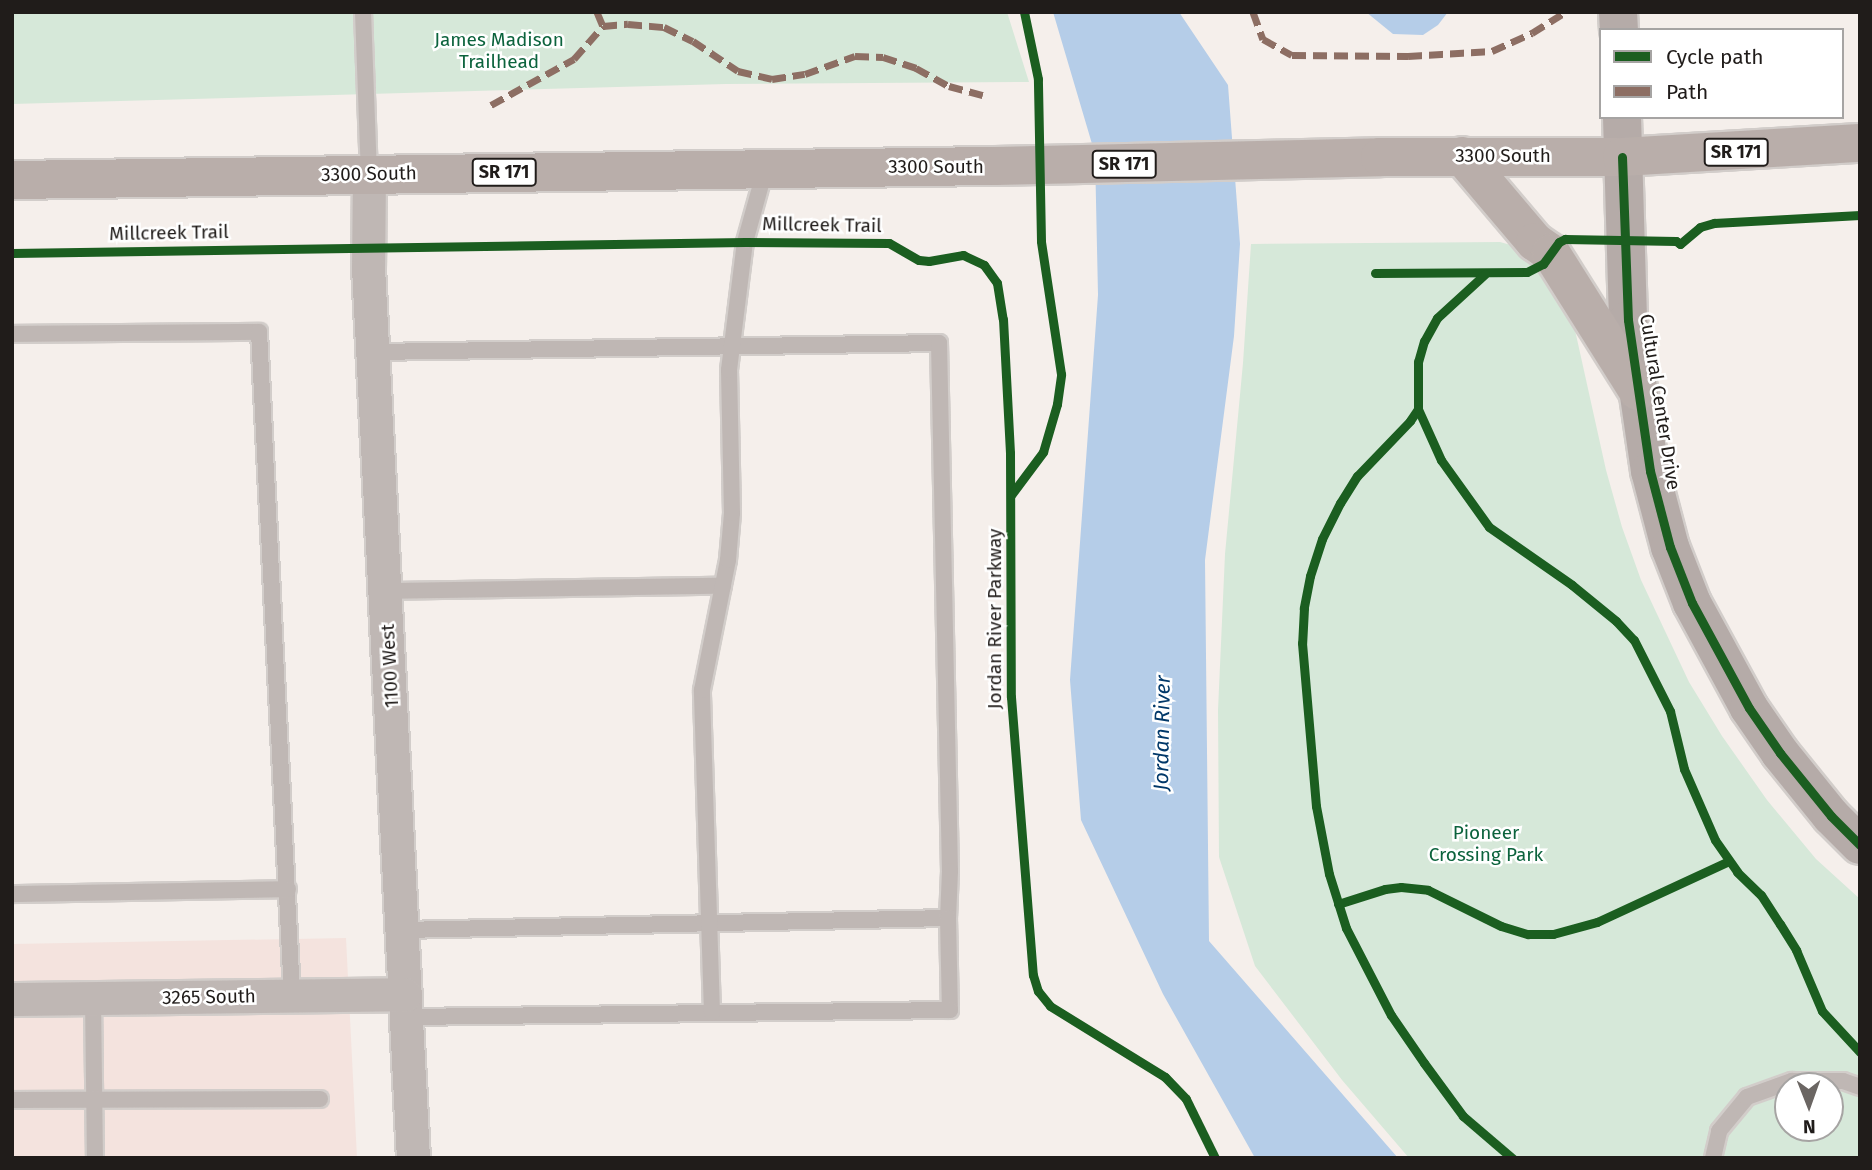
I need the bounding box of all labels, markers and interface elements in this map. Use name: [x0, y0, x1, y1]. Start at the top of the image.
legend: [1599, 28, 1844, 119]
park label: James Madison Trailhead: [434, 29, 564, 73]
text: Cycle path: [1666, 44, 1764, 70]
text: Path: [1666, 79, 1708, 105]
road number: SR 171: [1703, 138, 1769, 167]
street label: 3300 South: [1455, 145, 1551, 167]
road number: SR 171: [1091, 149, 1157, 178]
street label: 3300 South: [888, 156, 984, 178]
road number: SR 171: [471, 158, 537, 187]
street label: 3300 South: [321, 162, 417, 186]
street label: Millcreek Trail: [762, 213, 882, 237]
street label: Millcreek Trail: [109, 221, 229, 245]
street label: Cultural Center Drive: [1635, 312, 1685, 492]
street label: Jordan River Parkway: [984, 529, 1006, 709]
street label: 1100 West: [376, 623, 404, 709]
water label: Jordan River: [1148, 675, 1176, 791]
park label: Pioneer Crossing Park: [1429, 822, 1543, 866]
street label: 3265 South: [162, 985, 256, 1009]
north arrow: [1774, 1072, 1844, 1142]
text: N: [1803, 1115, 1816, 1138]

